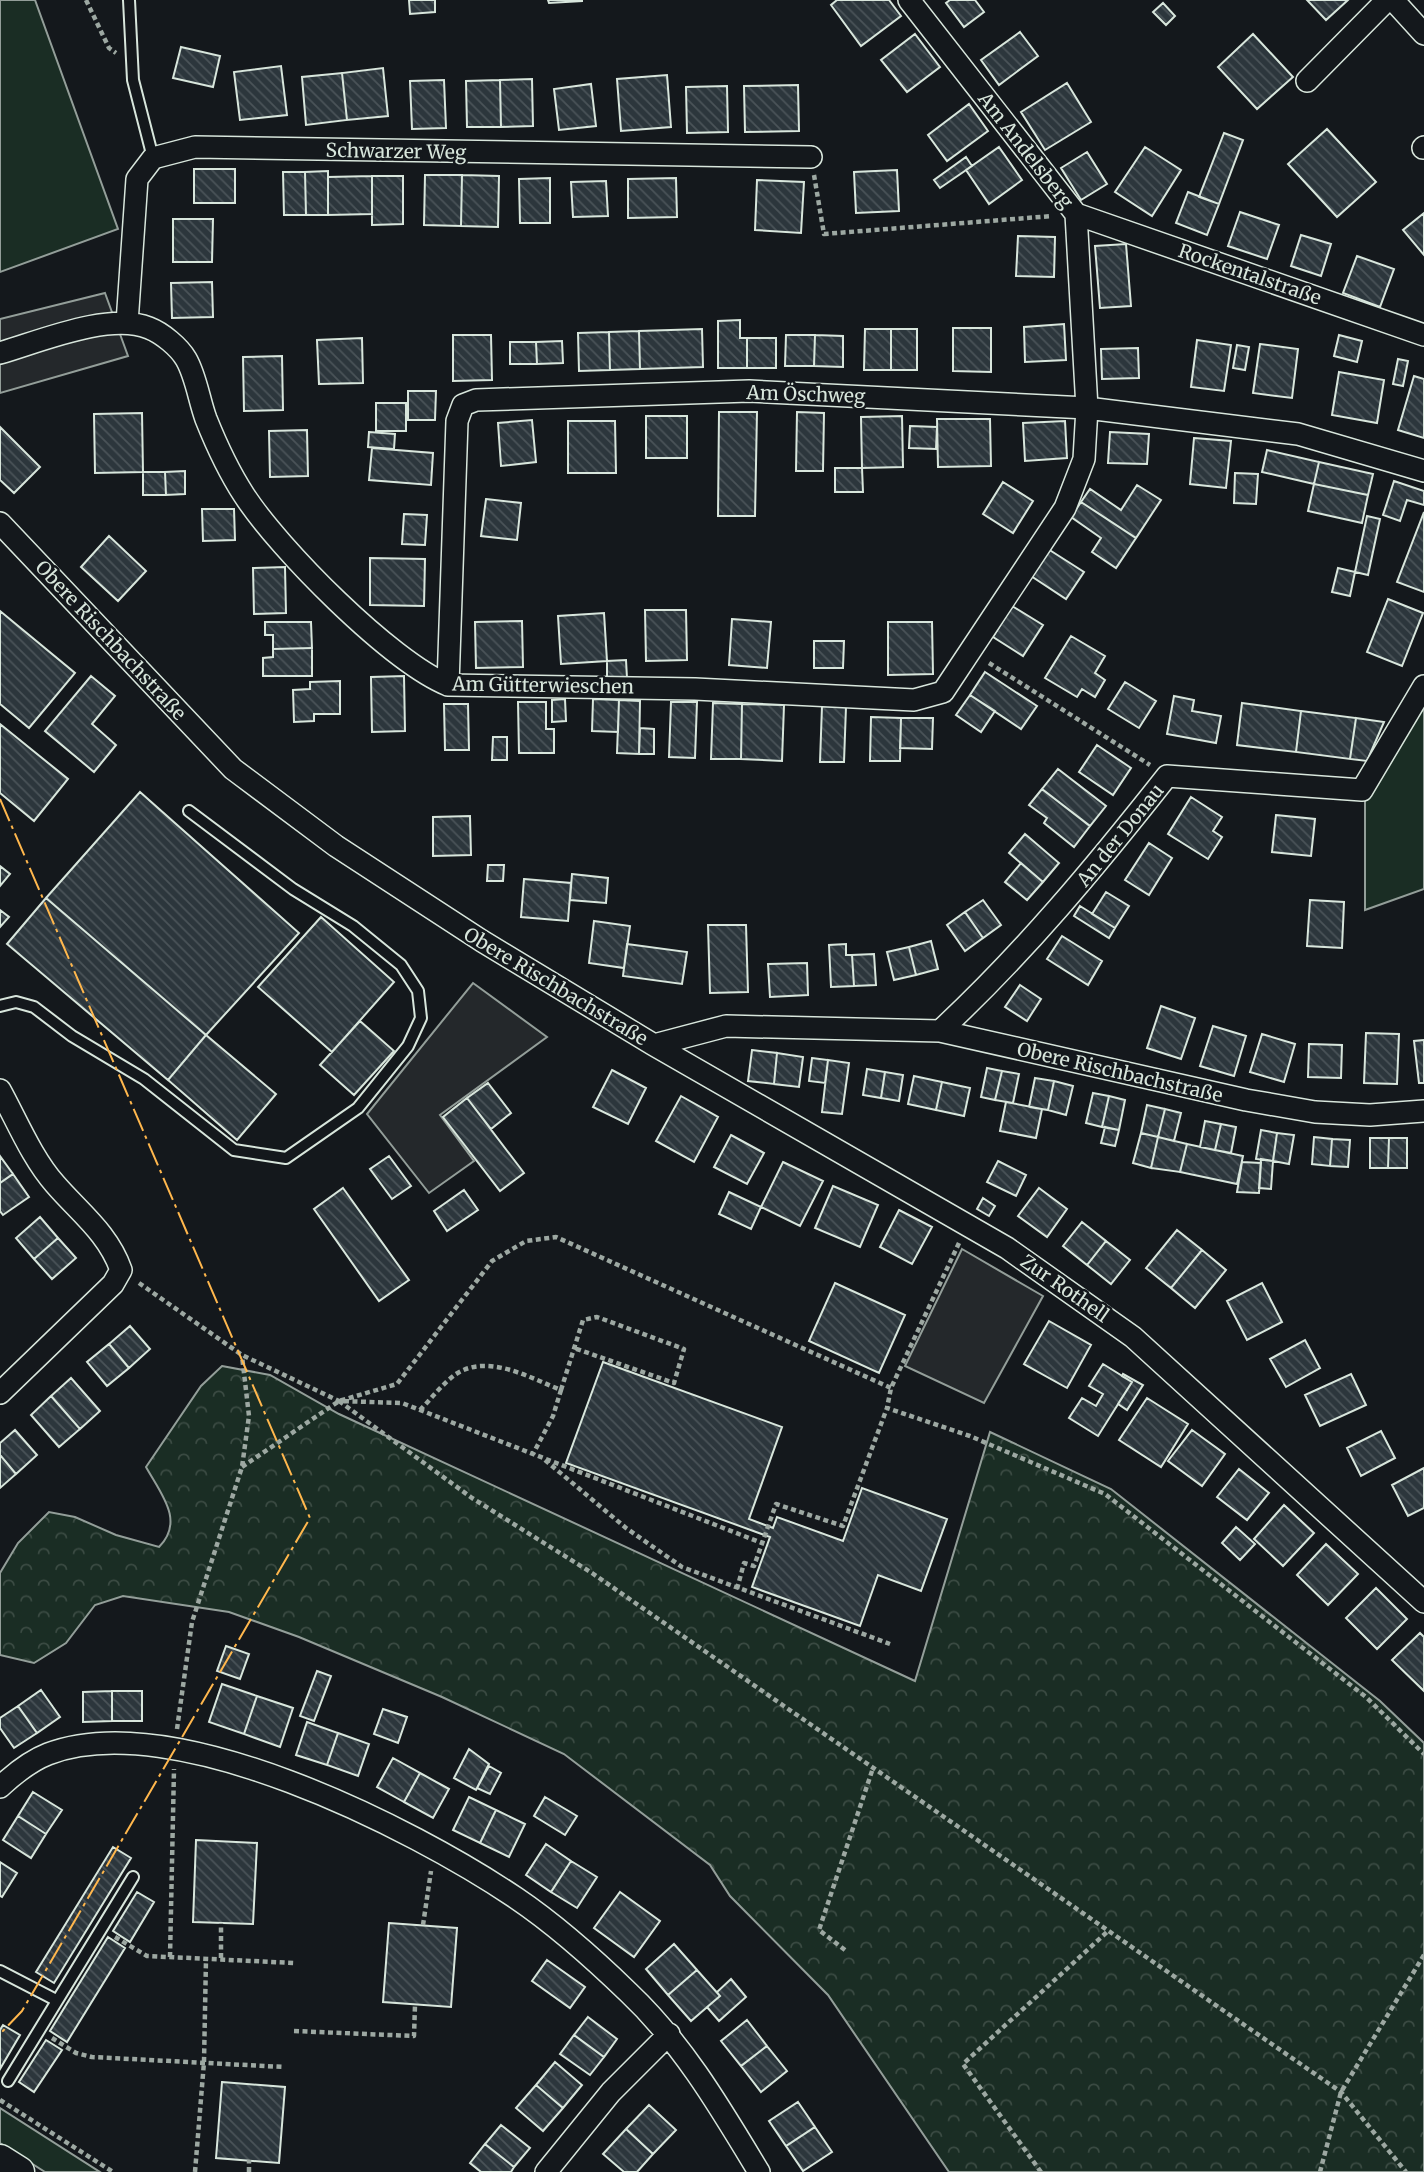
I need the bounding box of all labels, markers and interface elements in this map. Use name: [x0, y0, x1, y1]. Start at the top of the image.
street label: Am Andelsberg: [973, 86, 1079, 213]
street label: Schwarzer Weg: [326, 138, 467, 164]
street label: Rockentalstraße: [1175, 238, 1325, 310]
street label: Am Öschweg: [745, 380, 866, 408]
street label: Obere Rischbachstraße: [31, 555, 191, 725]
street label: Am Gütterwieschen: [451, 671, 634, 699]
street label: An der Donau: [1071, 779, 1169, 892]
street label: Obere Rischbachstraße: [460, 922, 652, 1050]
street label: Obere Rischbachstraße: [1015, 1037, 1225, 1107]
street label: Zur Rothell: [1016, 1249, 1114, 1327]

